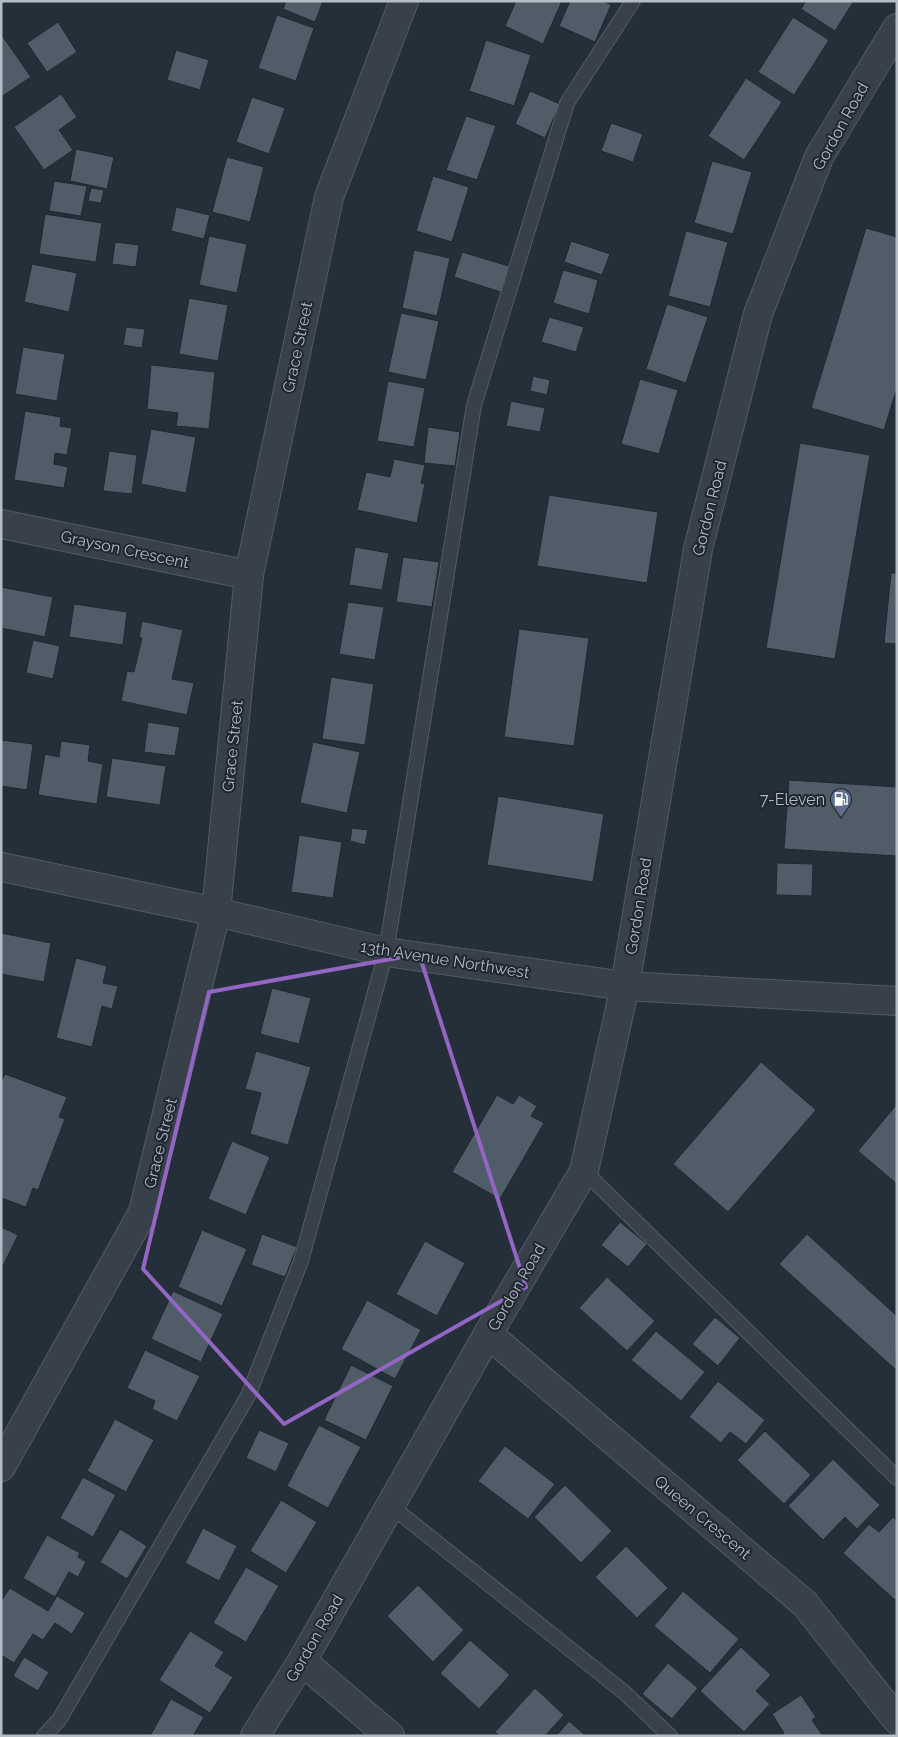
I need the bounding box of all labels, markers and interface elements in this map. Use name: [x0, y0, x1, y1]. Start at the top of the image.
street label: Gordon Road: [808, 79, 872, 174]
street label: Grace Street: [279, 299, 317, 394]
street label: Gordon Road: [688, 458, 731, 558]
street label: Grayson Crescent: [59, 527, 191, 573]
street label: Grace Street: [218, 699, 247, 793]
fuel station icon: 7-Eleven: [829, 787, 853, 818]
place label: 7-Eleven: [760, 790, 825, 809]
street label: Gordon Road: [621, 856, 656, 956]
street label: 13th Avenue Northwest: [359, 937, 531, 982]
street label: Grace Street: [140, 1095, 181, 1190]
street label: Gordon Road: [484, 1240, 549, 1334]
street label: Queen Crescent: [651, 1472, 755, 1564]
street label: Gordon Road: [282, 1591, 347, 1685]

